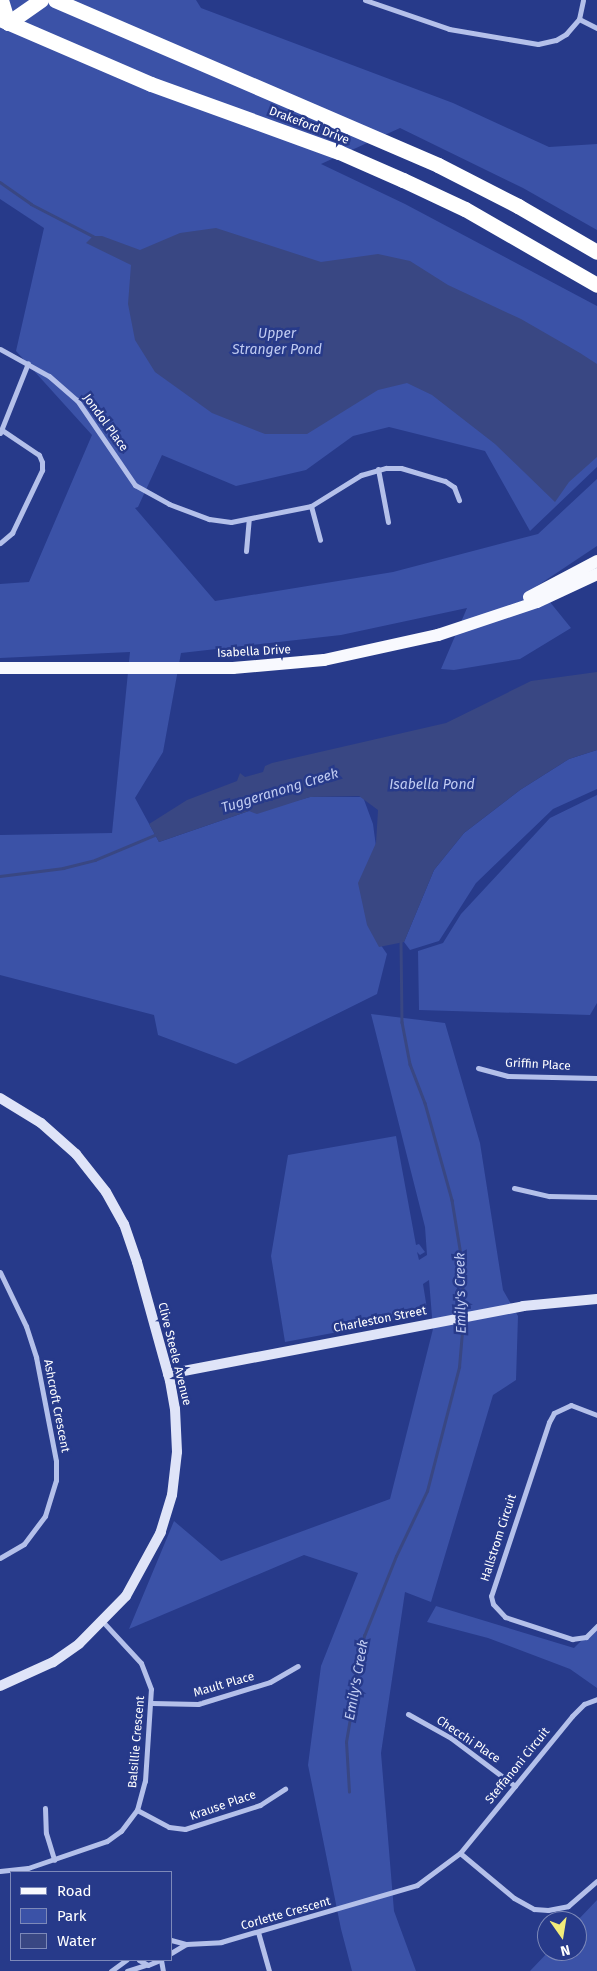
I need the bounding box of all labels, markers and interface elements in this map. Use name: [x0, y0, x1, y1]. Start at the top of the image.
street label: Drakeford Drive: [267, 104, 351, 148]
water label: Upper Stranger Pond: [232, 326, 322, 358]
street label: Jondol Place: [79, 391, 131, 455]
street label: Isabella Drive: [217, 643, 291, 661]
water label: Tuggeranong Creek: [219, 765, 341, 817]
water label: Isabella Pond: [389, 777, 475, 793]
street label: Griffin Place: [505, 1056, 571, 1074]
water label: Emily's Creek: [452, 1252, 470, 1334]
street label: Clive Steele Avenue: [154, 1301, 194, 1407]
street label: Charleston Street: [332, 1304, 428, 1336]
street label: Ashcroft Crescent: [40, 1358, 72, 1454]
street label: Hallstrom Circuit: [478, 1493, 520, 1583]
water label: Emily's Creek: [342, 1639, 372, 1721]
street label: Mault Place: [192, 1669, 256, 1701]
street label: Balsillie Crescent: [126, 1695, 148, 1789]
street label: Checchi Place: [433, 1713, 503, 1767]
street label: Steffanoni Circuit: [483, 1725, 553, 1807]
street label: Krause Place: [188, 1788, 258, 1824]
legend: [10, 1871, 172, 1961]
text: Road: [57, 1882, 92, 1900]
street label: Corlette Crescent: [239, 1894, 333, 1934]
text: Park: [57, 1907, 87, 1925]
north arrow: [537, 1911, 587, 1961]
text: Water: [57, 1932, 96, 1950]
text: N: [559, 1941, 572, 1959]

